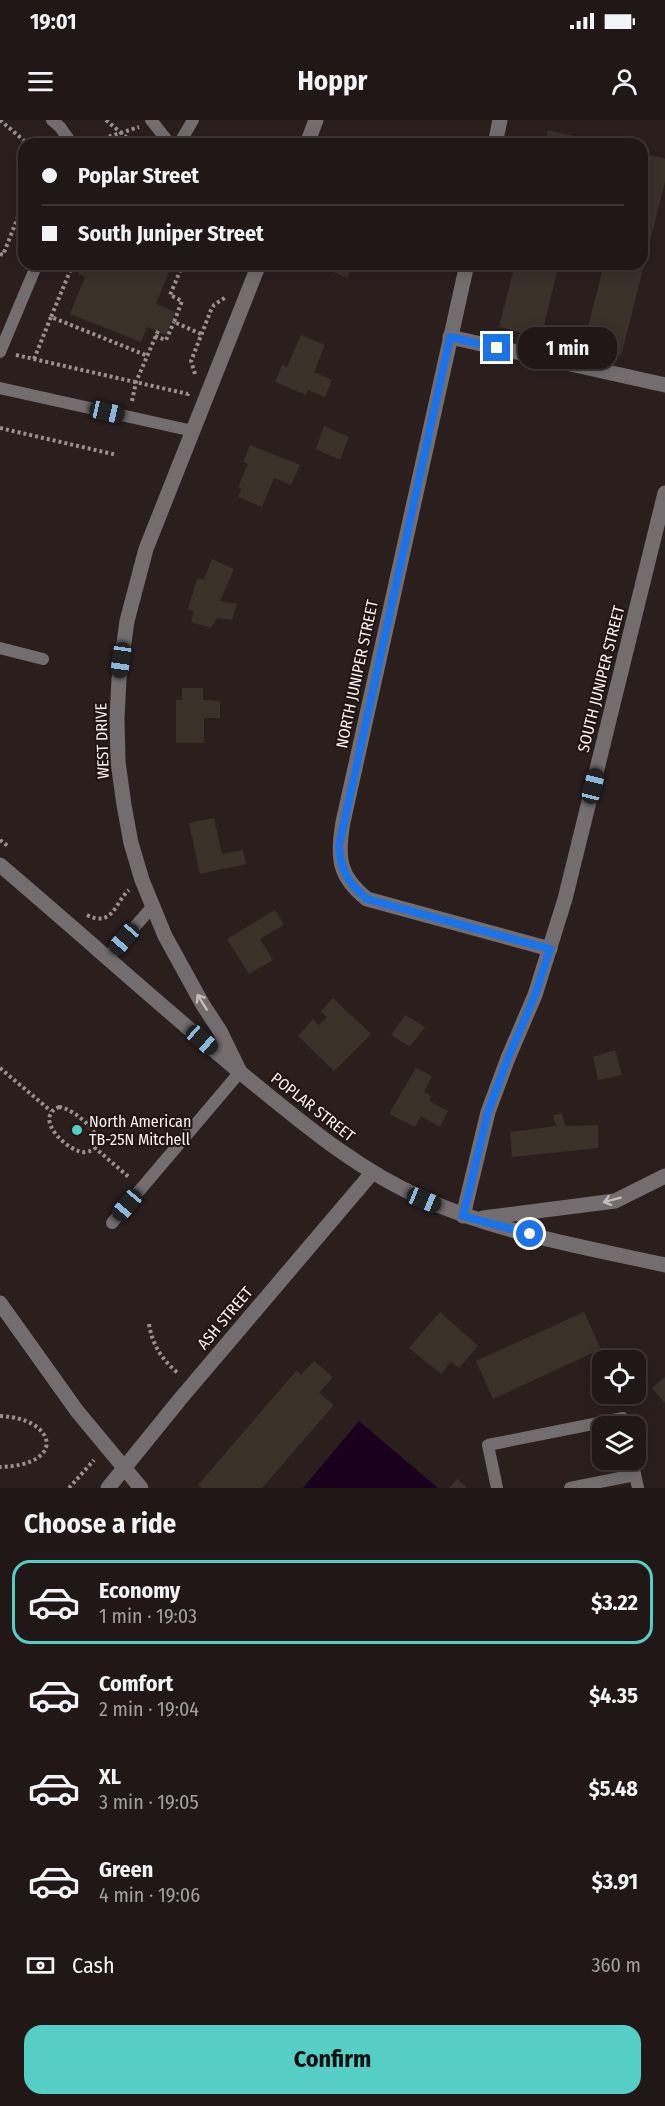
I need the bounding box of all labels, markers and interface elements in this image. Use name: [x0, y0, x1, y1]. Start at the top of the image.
text: 19:01: [30, 8, 77, 35]
icon: menu: [24, 65, 57, 98]
text: Hoppr: [298, 65, 367, 97]
icon: person: [608, 65, 641, 98]
text: Poplar Street: [78, 162, 199, 189]
text: South Juniper Street: [78, 220, 264, 247]
callout: 1 min: [518, 327, 617, 369]
route end: [483, 334, 510, 361]
text: 1 min: [546, 336, 589, 360]
car: [87, 399, 127, 425]
street label: NORTH JUNIPER STREET: [332, 598, 382, 750]
street label: SOUTH JUNIPER STREET: [574, 603, 629, 754]
car: [110, 641, 132, 679]
street label: WEST DRIVE: [91, 703, 113, 779]
car: [580, 766, 606, 806]
car: [105, 920, 143, 958]
one-way arrow: [195, 994, 207, 1011]
car: [183, 1021, 221, 1059]
street label: POPLAR STREET: [267, 1068, 359, 1146]
place label: North American TB-25N Mitchell: [89, 1112, 191, 1149]
marker: North American TB-25N Mitchell: [70, 1123, 84, 1137]
car: [109, 1185, 145, 1225]
car: [404, 1185, 444, 1215]
one-way arrow: [603, 1195, 622, 1206]
route start: [516, 1220, 543, 1247]
street label: ASH STREET: [193, 1282, 257, 1353]
map controls: [592, 1350, 646, 1470]
button: locate: [592, 1350, 646, 1404]
button: layers: [592, 1416, 646, 1470]
text: Choose a ride: [24, 1508, 176, 1540]
icon: car: [27, 1575, 81, 1629]
text: Economy: [99, 1577, 180, 1604]
text: $3.22: [591, 1589, 638, 1616]
text: 1 min · 19:03: [99, 1604, 197, 1628]
icon: car: [27, 1668, 81, 1722]
text: Comfort: [99, 1670, 173, 1697]
text: $4.35: [589, 1682, 638, 1709]
text: 2 min · 19:04: [99, 1697, 199, 1721]
icon: car: [27, 1761, 81, 1815]
text: XL: [99, 1763, 121, 1790]
text: $5.48: [589, 1775, 638, 1802]
text: 3 min · 19:05: [99, 1790, 199, 1814]
icon: car: [27, 1854, 81, 1908]
text: Green: [99, 1856, 153, 1883]
text: $3.91: [592, 1868, 638, 1895]
text: 4 min · 19:06: [99, 1883, 200, 1907]
icon: cash: [24, 1949, 57, 1982]
text: Cash: [72, 1952, 115, 1979]
text: 360 m: [592, 1953, 641, 1977]
button: Confirm: [24, 2025, 641, 2094]

